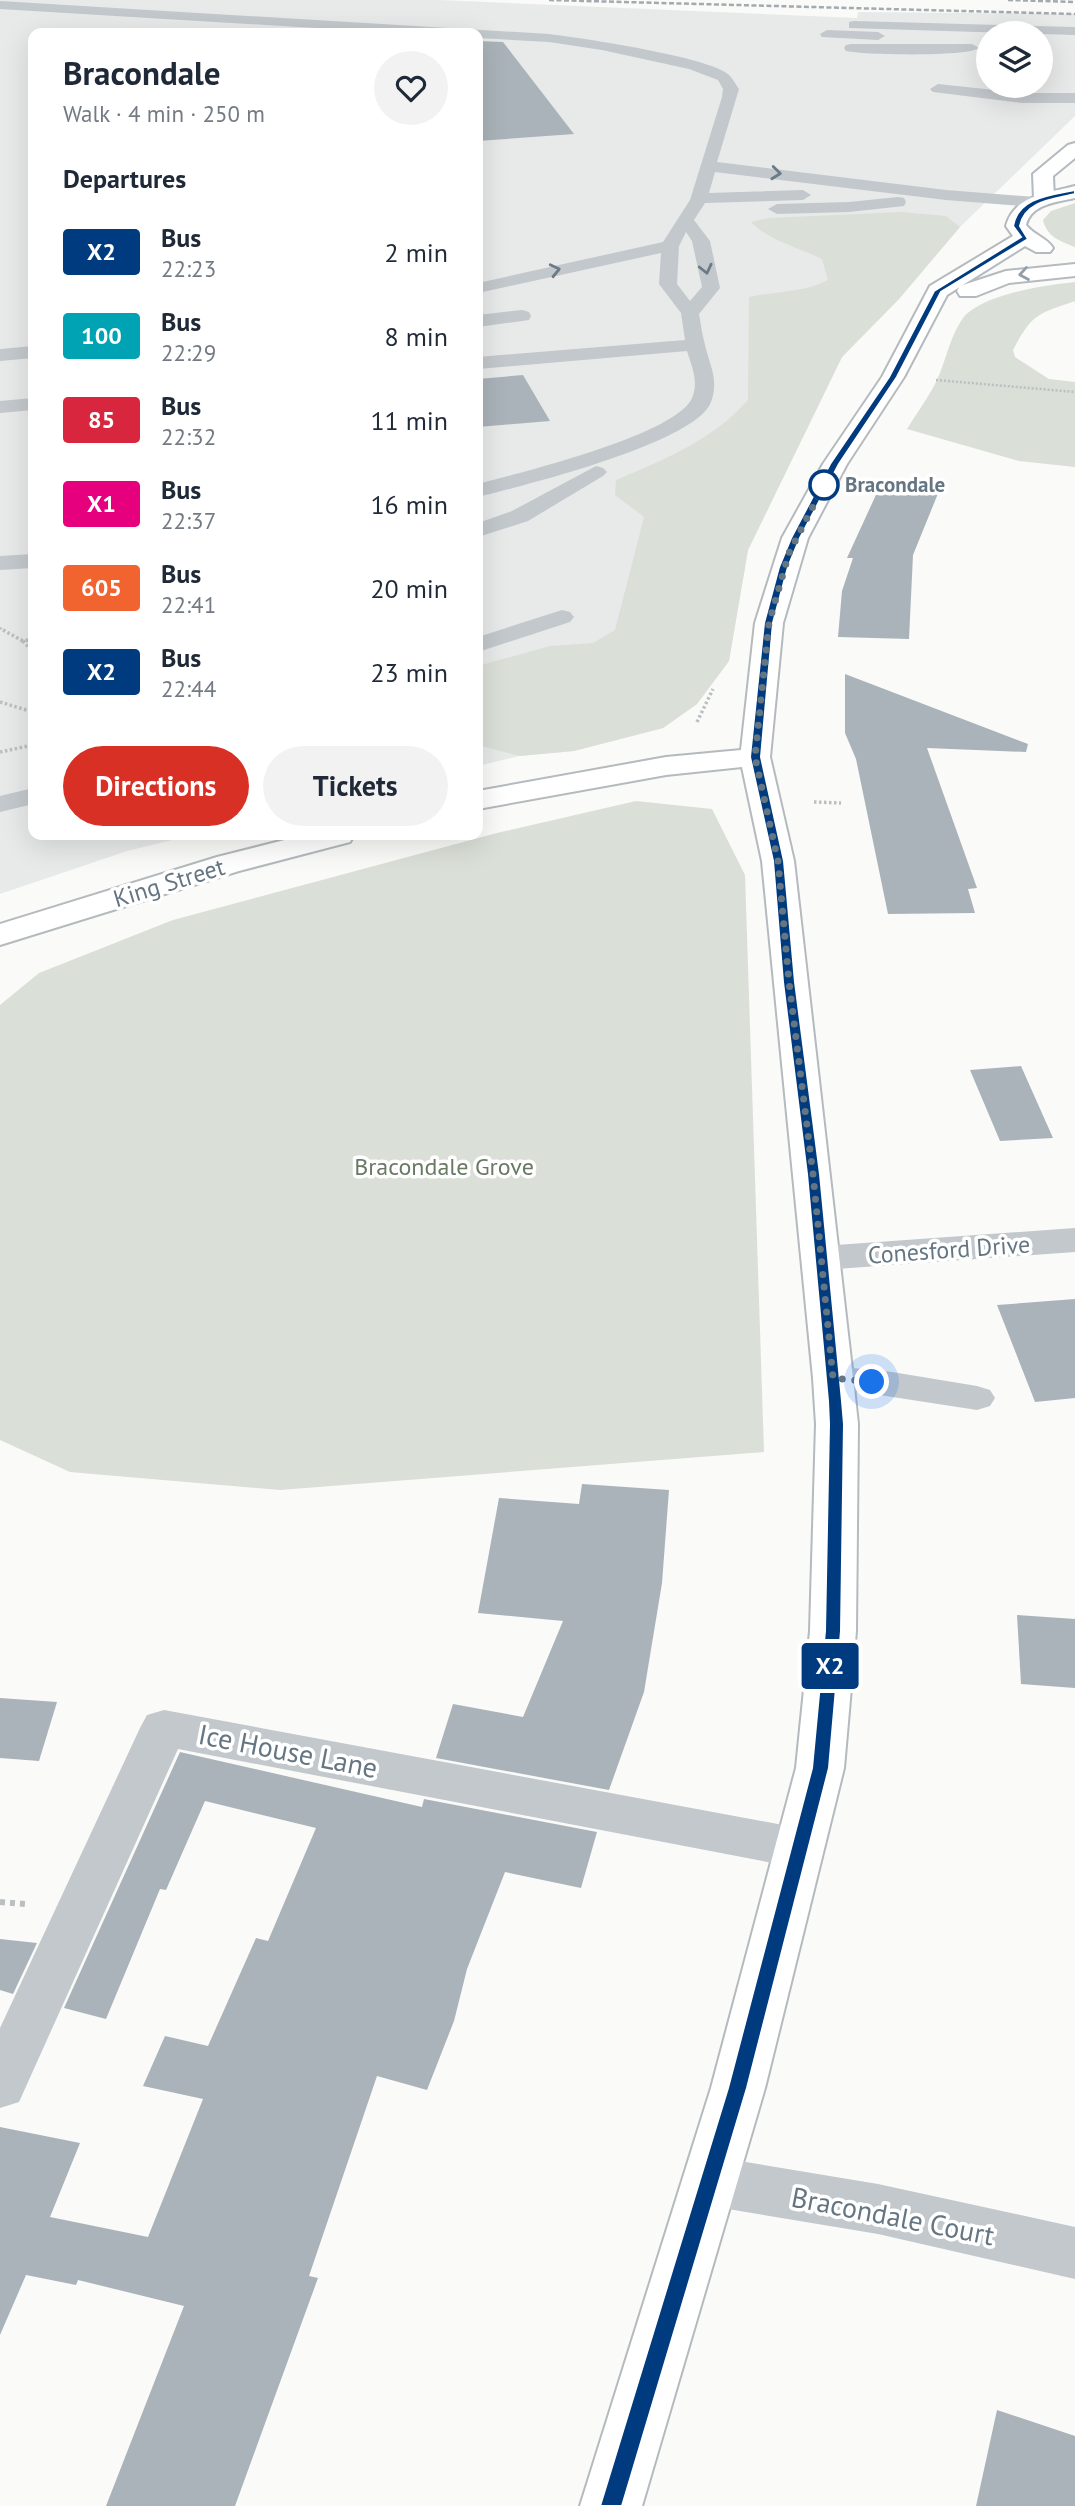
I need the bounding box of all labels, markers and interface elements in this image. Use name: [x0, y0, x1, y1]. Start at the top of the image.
map controls: [976, 21, 1053, 98]
button: layers: [976, 21, 1053, 98]
text: Bracondale: [63, 51, 221, 94]
button: heart: [374, 51, 448, 125]
text: Walk · 4 min · 250 m: [63, 99, 265, 128]
text: Departures: [63, 162, 186, 195]
one-way arrow: [771, 166, 782, 181]
text: Bus: [161, 221, 201, 254]
text: X2: [87, 236, 116, 267]
text: 2 min: [385, 236, 448, 269]
text: 22:23: [161, 254, 216, 283]
one-way arrow: [698, 263, 712, 275]
one-way arrow: [549, 264, 561, 278]
one-way arrow: [1018, 266, 1030, 281]
text: Bus: [161, 305, 201, 338]
text: 100: [81, 320, 122, 351]
text: 8 min: [385, 320, 448, 353]
text: 22:29: [161, 338, 216, 367]
text: Bus: [161, 389, 201, 422]
text: 85: [88, 404, 115, 435]
text: 11 min: [370, 404, 448, 437]
text: 22:32: [161, 422, 216, 451]
marker: Bracondale: [809, 470, 839, 500]
place label: Bracondale: [845, 471, 945, 498]
text: Bus: [161, 473, 201, 506]
text: X1: [87, 488, 116, 519]
text: 16 min: [370, 488, 448, 521]
text: 22:37: [161, 506, 216, 535]
text: Bus: [161, 557, 201, 590]
text: 605: [81, 572, 122, 603]
text: 20 min: [370, 572, 448, 605]
text: 22:41: [161, 590, 216, 619]
text: Bus: [161, 641, 201, 674]
text: X2: [87, 656, 116, 687]
text: 23 min: [370, 656, 448, 689]
text: 22:44: [161, 674, 216, 703]
button: Directions: [63, 746, 249, 826]
button: Tickets: [263, 746, 448, 826]
street label: King Street: [109, 851, 228, 914]
park label: Bracondale Grove: [354, 1151, 534, 1182]
street label: Conesford Drive: [867, 1228, 1031, 1271]
your location: [854, 1364, 889, 1399]
line badge: X2: [798, 1643, 862, 1689]
text: X2: [816, 1650, 844, 1681]
street label: Ice House Lane: [195, 1715, 381, 1786]
street label: Bracondale Court: [789, 2178, 998, 2253]

